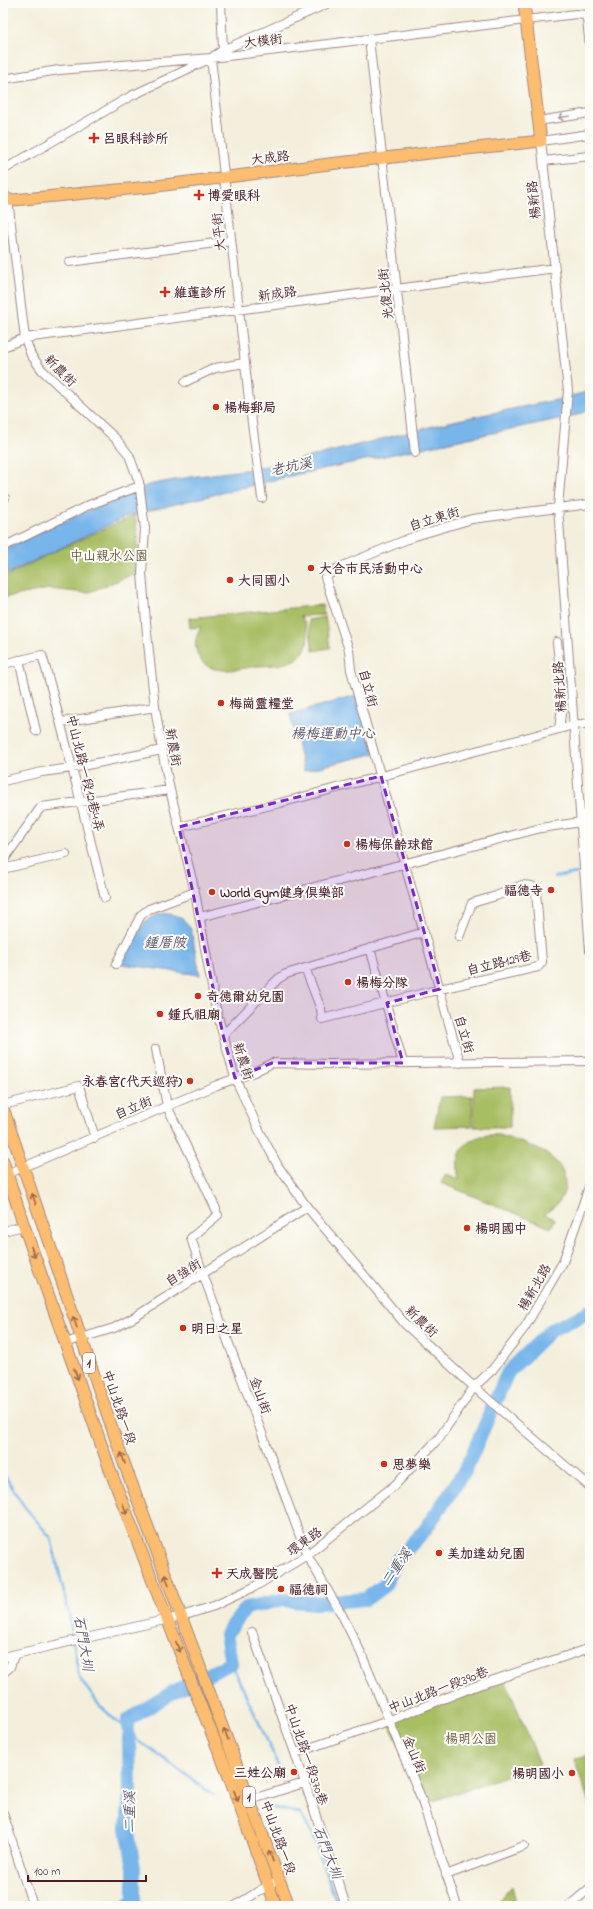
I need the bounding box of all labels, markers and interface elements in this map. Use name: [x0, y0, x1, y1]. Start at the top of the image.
street label: 大模街: [243, 30, 284, 53]
one-way arrow: [558, 113, 571, 121]
place label: 呂眼科診所: [103, 130, 168, 149]
marker: 呂眼科診所: [88, 132, 100, 144]
street label: 大成路: [250, 147, 291, 170]
street label: 楊新路: [523, 179, 546, 220]
place label: 博愛眼科: [208, 187, 261, 206]
marker: 博愛眼科: [193, 189, 205, 201]
street label: 大平街: [208, 211, 231, 252]
street label: 光復北街: [374, 267, 399, 321]
street label: 新成路: [257, 282, 298, 307]
place label: 維蓮診所: [174, 284, 226, 303]
marker: 維蓮診所: [159, 286, 171, 298]
street label: 新農街: [39, 351, 80, 392]
place label: 楊梅郵局: [224, 399, 276, 418]
marker: 楊梅郵局: [211, 402, 221, 412]
water label: 老坑溪: [269, 453, 315, 482]
street label: 自立東街: [407, 503, 462, 536]
park label: 中山親水公園: [70, 547, 148, 566]
place label: 大合市民活動中心: [319, 560, 423, 579]
marker: 大合市民活動中心: [306, 563, 316, 573]
place label: 大同國小: [238, 572, 290, 591]
marker: 大同國小: [225, 575, 235, 585]
street label: 楊新北路: [549, 660, 572, 714]
street label: 自立街: [353, 667, 382, 710]
place label: 梅崗靈糧堂: [229, 695, 294, 714]
marker: 梅崗靈糧堂: [216, 698, 226, 708]
street label: 中山北路一段12巷4弄: [61, 713, 108, 834]
water label: 楊梅運動中心: [291, 724, 376, 745]
street label: 新農街: [160, 726, 185, 768]
place label: 楊梅保齡球館: [355, 836, 433, 855]
marker: 楊梅保齡球館: [342, 839, 352, 849]
place label: 福德寺: [504, 882, 543, 901]
place label: World Gym健身俱樂部: [220, 884, 344, 905]
marker: 福德寺: [546, 885, 556, 895]
marker: World Gym健身俱樂部: [207, 887, 217, 897]
water label: 鍾厝陂: [144, 933, 188, 954]
street label: 自立路129巷: [465, 946, 534, 981]
place label: 楊梅分隊: [356, 974, 408, 993]
marker: 楊梅分隊: [343, 977, 353, 987]
place label: 奇德爾幼兒園: [206, 988, 284, 1007]
marker: 奇德爾幼兒園: [193, 991, 203, 1001]
place label: 鍾氏祖廟: [168, 1006, 220, 1025]
marker: 鍾氏祖廟: [155, 1009, 165, 1019]
street label: 自立街: [449, 1013, 478, 1056]
street label: 新農街: [228, 1040, 258, 1083]
place label: 永春宮(代天巡狩): [82, 1073, 182, 1092]
marker: 永春宮(代天巡狩): [185, 1076, 195, 1086]
street label: 自立街: [112, 1092, 155, 1125]
one-way arrow: [30, 1193, 37, 1206]
place label: 楊明國中: [475, 1220, 527, 1239]
marker: 楊明國中: [462, 1223, 472, 1233]
one-way arrow: [30, 1245, 37, 1258]
street label: 自強街: [162, 1255, 205, 1292]
street label: 楊新北路: [514, 1260, 557, 1315]
street label: 新農街: [400, 1302, 442, 1342]
one-way arrow: [71, 1316, 79, 1328]
place label: 明日之星: [191, 1320, 243, 1339]
marker: 明日之星: [178, 1323, 188, 1333]
road number: 1: [83, 1353, 95, 1373]
one-way arrow: [73, 1368, 81, 1380]
street label: 中山北路一段: [97, 1368, 140, 1447]
street label: 金山街: [244, 1374, 275, 1417]
one-way arrow: [118, 1453, 126, 1465]
place label: 思夢樂: [392, 1456, 431, 1475]
marker: 思夢樂: [379, 1459, 389, 1469]
one-way arrow: [122, 1503, 130, 1515]
street label: 環東路: [283, 1523, 326, 1561]
water label: 二重溪: [377, 1544, 418, 1591]
place label: 美加達幼兒園: [447, 1545, 525, 1564]
marker: 美加達幼兒園: [434, 1548, 444, 1558]
place label: 天成醫院: [226, 1565, 278, 1584]
marker: 天成醫院: [211, 1567, 223, 1579]
one-way arrow: [163, 1575, 171, 1587]
place label: 福德祠: [289, 1581, 328, 1600]
marker: 福德祠: [276, 1584, 286, 1594]
water label: 石門大圳: [67, 1614, 98, 1675]
one-way arrow: [174, 1640, 182, 1652]
street label: 中山北路一段390巷: [386, 1663, 491, 1718]
street label: 中山北路一段370巷: [279, 1701, 332, 1808]
one-way arrow: [222, 1729, 230, 1741]
park label: 楊明公園: [445, 1730, 497, 1749]
street label: 金山街: [397, 1733, 430, 1776]
place label: 三姓公廟: [234, 1764, 286, 1783]
place label: 楊明國小: [512, 1765, 564, 1784]
marker: 三姓公廟: [289, 1767, 299, 1777]
marker: 楊明國小: [567, 1768, 577, 1778]
road number: 1: [243, 1787, 255, 1807]
one-way arrow: [233, 1789, 240, 1802]
water label: 二重溪: [120, 1790, 141, 1833]
street label: 中山北路一段: [255, 1798, 300, 1877]
water label: 石門大圳: [306, 1823, 348, 1884]
one-way arrow: [267, 1851, 275, 1863]
scale bar: [28, 1857, 146, 1883]
text: 100 m: [34, 1863, 61, 1881]

